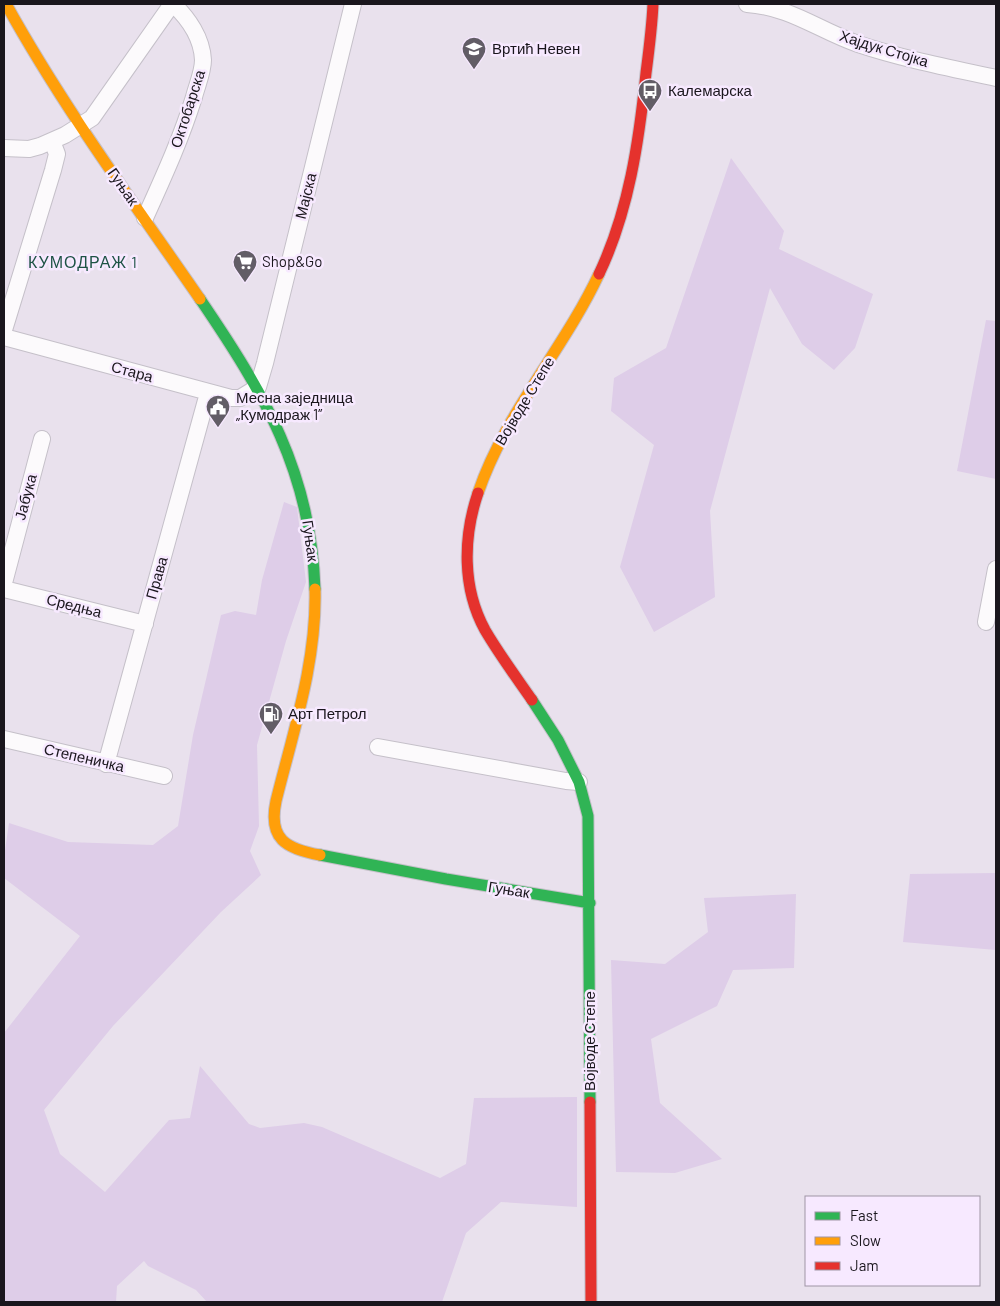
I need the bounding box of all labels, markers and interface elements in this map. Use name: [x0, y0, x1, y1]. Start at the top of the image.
street label: Хајдук Стојка: [838, 26, 932, 70]
school or university icon: Вртић Невен: [461, 36, 487, 70]
place label: Вртић Невен: [492, 39, 580, 57]
street label: Октобарска: [166, 67, 208, 150]
bus stop icon: Калемарска: [637, 78, 663, 112]
place label: Калемарска: [668, 81, 753, 99]
street label: Гуњак: [104, 164, 143, 209]
street label: Мајска: [291, 170, 320, 221]
supermarket icon: Shop&Go: [232, 249, 258, 283]
district label: КУМОДРАЖ 1: [28, 252, 138, 271]
place label: Shop&Go: [262, 252, 322, 270]
street label: Војводе Степе: [491, 353, 558, 448]
street label: Стара: [109, 357, 156, 385]
place label: Месна заједница „Кумодраж 1”: [236, 388, 354, 423]
public building icon: Месна заједница „Кумодраж 1”: [205, 394, 231, 428]
street label: Јабука: [10, 471, 40, 522]
street label: Гуњак: [299, 519, 323, 563]
street label: Права: [141, 554, 171, 601]
street label: Средња: [45, 589, 104, 621]
fuel station icon: Арт Петрол: [258, 701, 284, 735]
place label: Арт Петрол: [288, 704, 367, 722]
street label: Степеничка: [42, 739, 127, 775]
street label: Гуњак: [487, 877, 532, 901]
street label: Војводе Степе: [580, 991, 598, 1091]
legend: [805, 1196, 980, 1286]
text: Fast: [850, 1206, 878, 1224]
text: Slow: [850, 1231, 881, 1249]
text: Jam: [850, 1256, 879, 1274]

